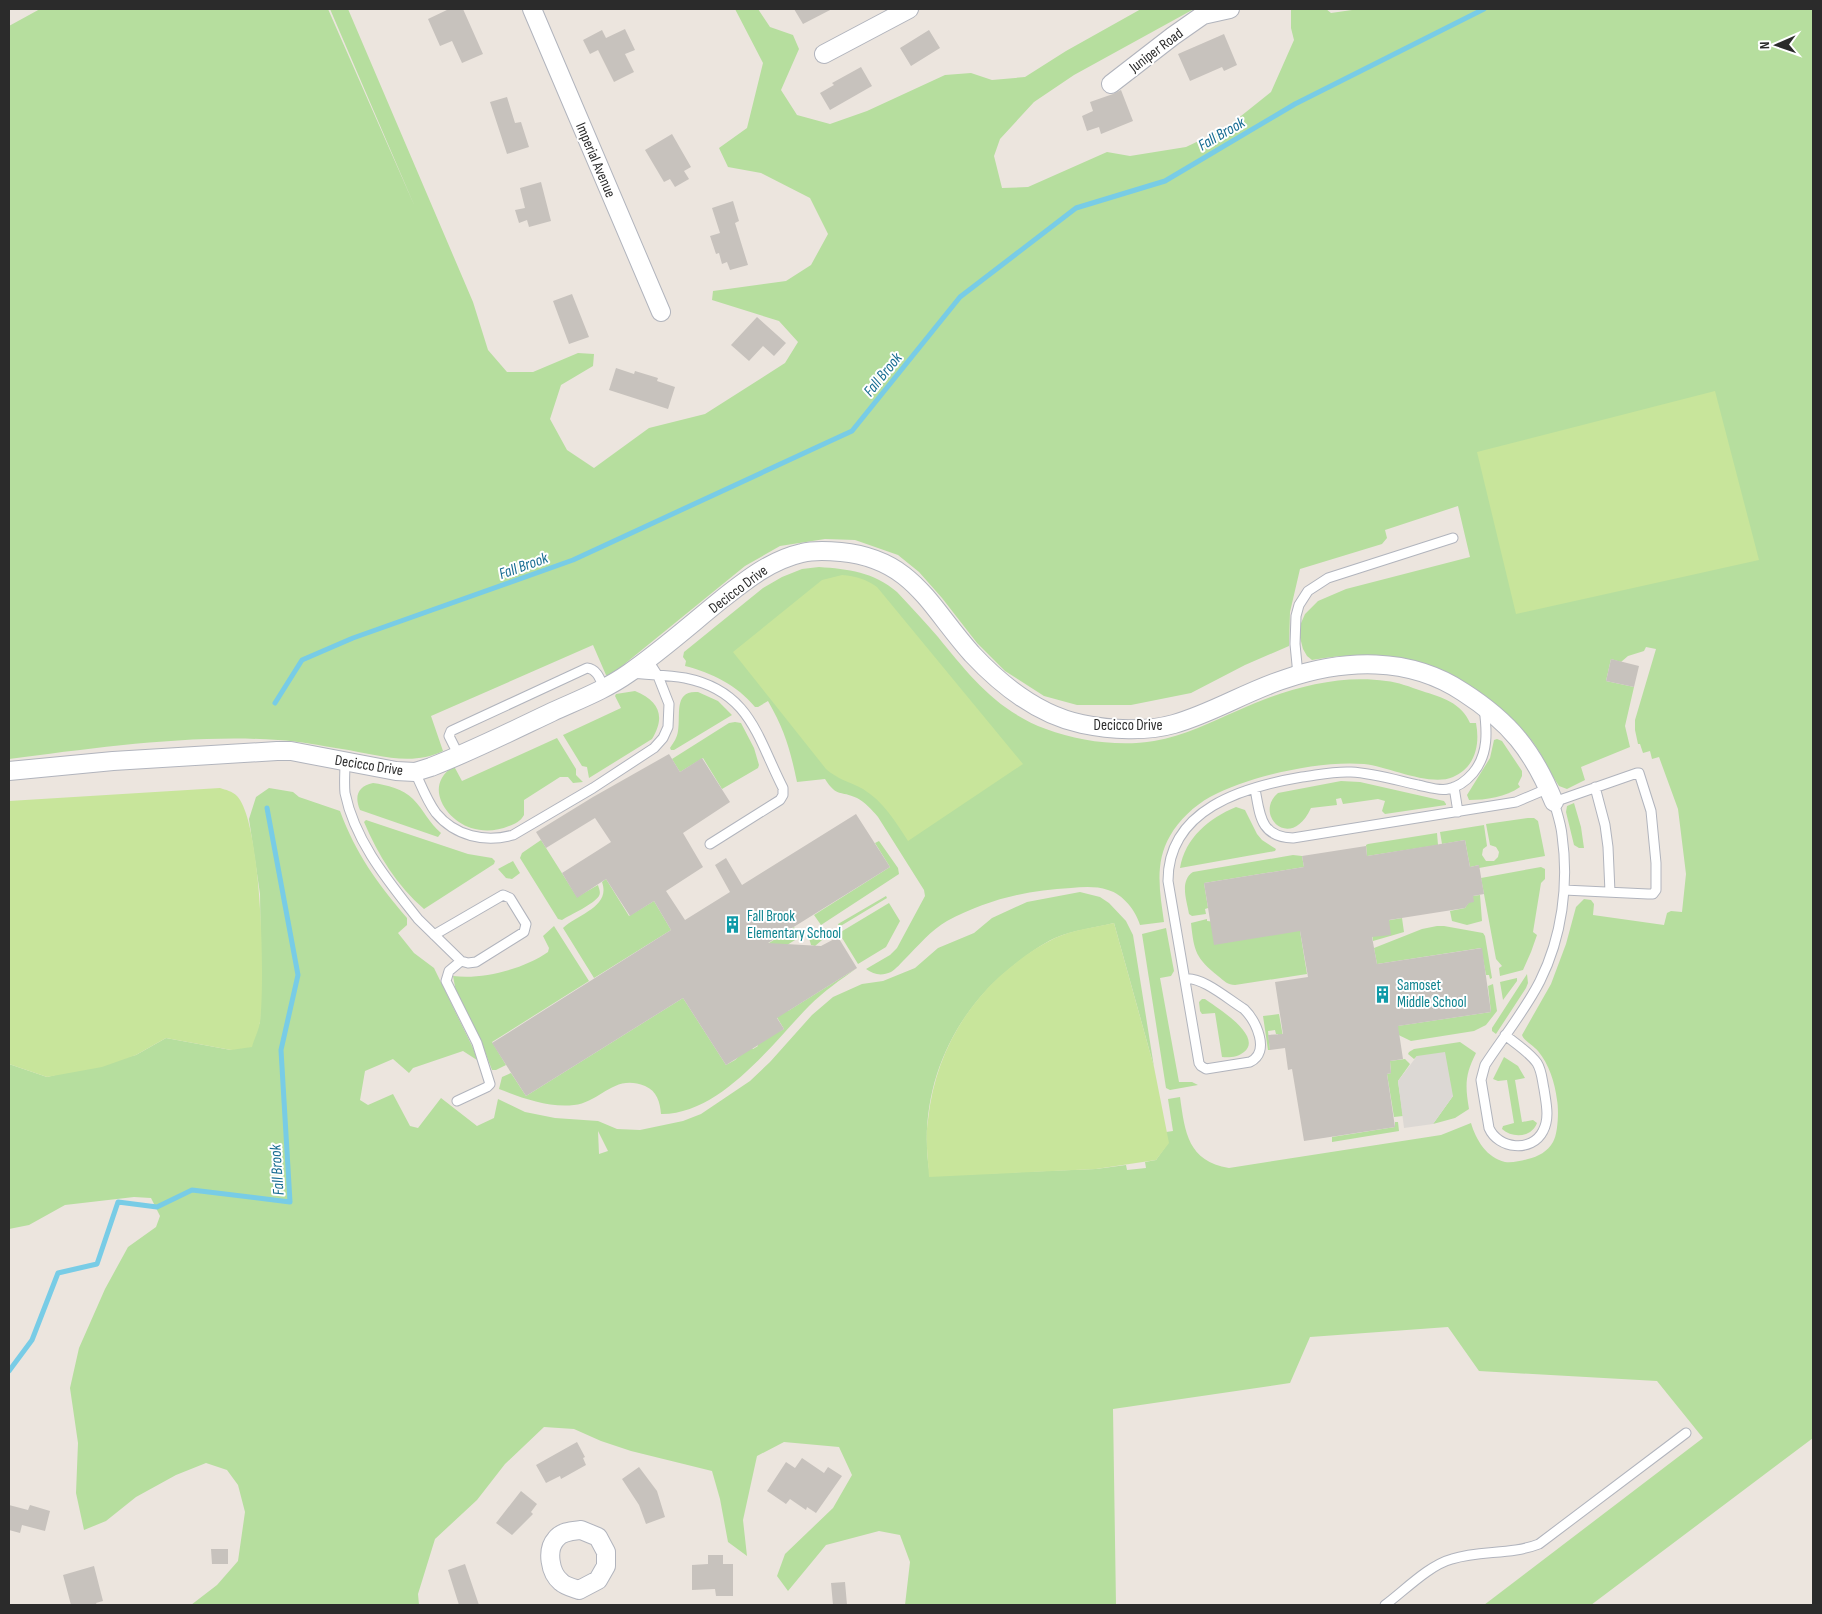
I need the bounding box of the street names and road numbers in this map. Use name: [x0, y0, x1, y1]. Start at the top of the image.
street label: Juniper Road: [1125, 24, 1187, 77]
street label: Imperial Avenue: [571, 120, 620, 201]
street label: Decicco Drive: [705, 561, 772, 618]
street label: Decicco Drive: [1094, 716, 1162, 735]
street label: Decicco Drive: [333, 751, 404, 780]

